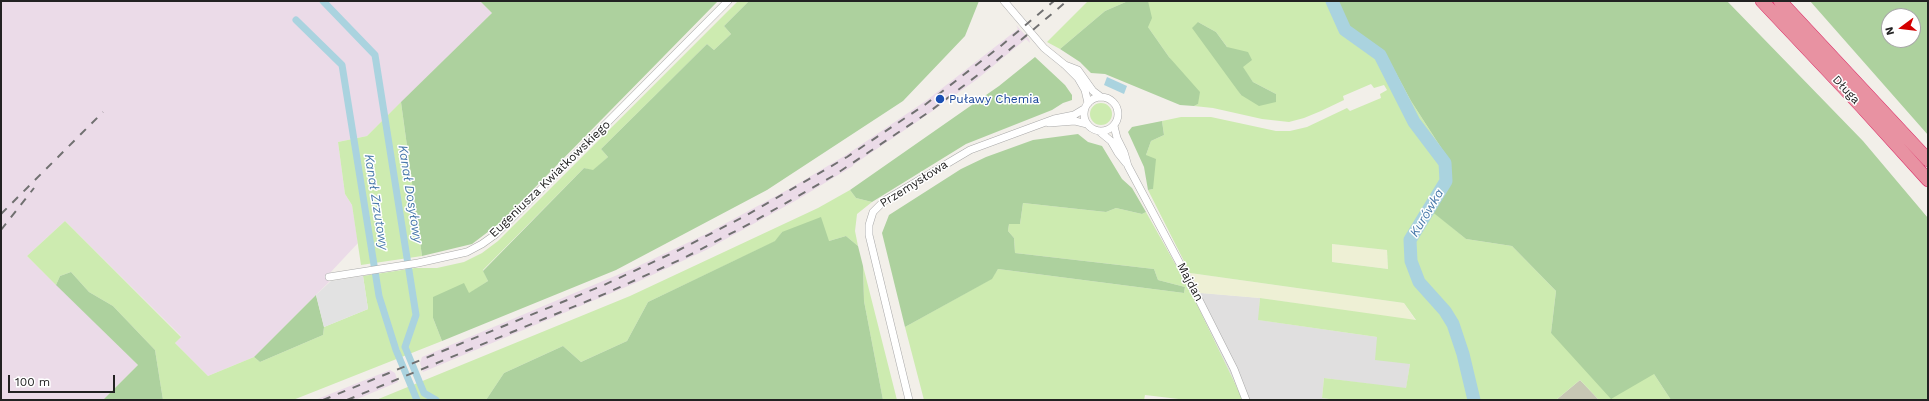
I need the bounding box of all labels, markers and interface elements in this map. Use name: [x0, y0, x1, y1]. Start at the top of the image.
north arrow: [1881, 8, 1921, 48]
text: N: [1883, 25, 1897, 37]
street label: Długa: [1829, 73, 1863, 107]
place label: Puławy Chemia: [949, 92, 1039, 106]
marker: Puławy Chemia: [934, 93, 946, 105]
street label: Eugeniusza Kwiatkowskiego: [487, 117, 613, 241]
water label: Kanał Dosyłowy: [395, 144, 425, 244]
water label: Kanał Zrzutowy: [361, 153, 391, 251]
street label: Przemysłowa: [877, 157, 951, 211]
water label: Kurówka: [1407, 186, 1447, 240]
street label: Majdan: [1174, 260, 1206, 304]
scale bar: [10, 367, 117, 393]
text: 100 m: [15, 375, 50, 389]

